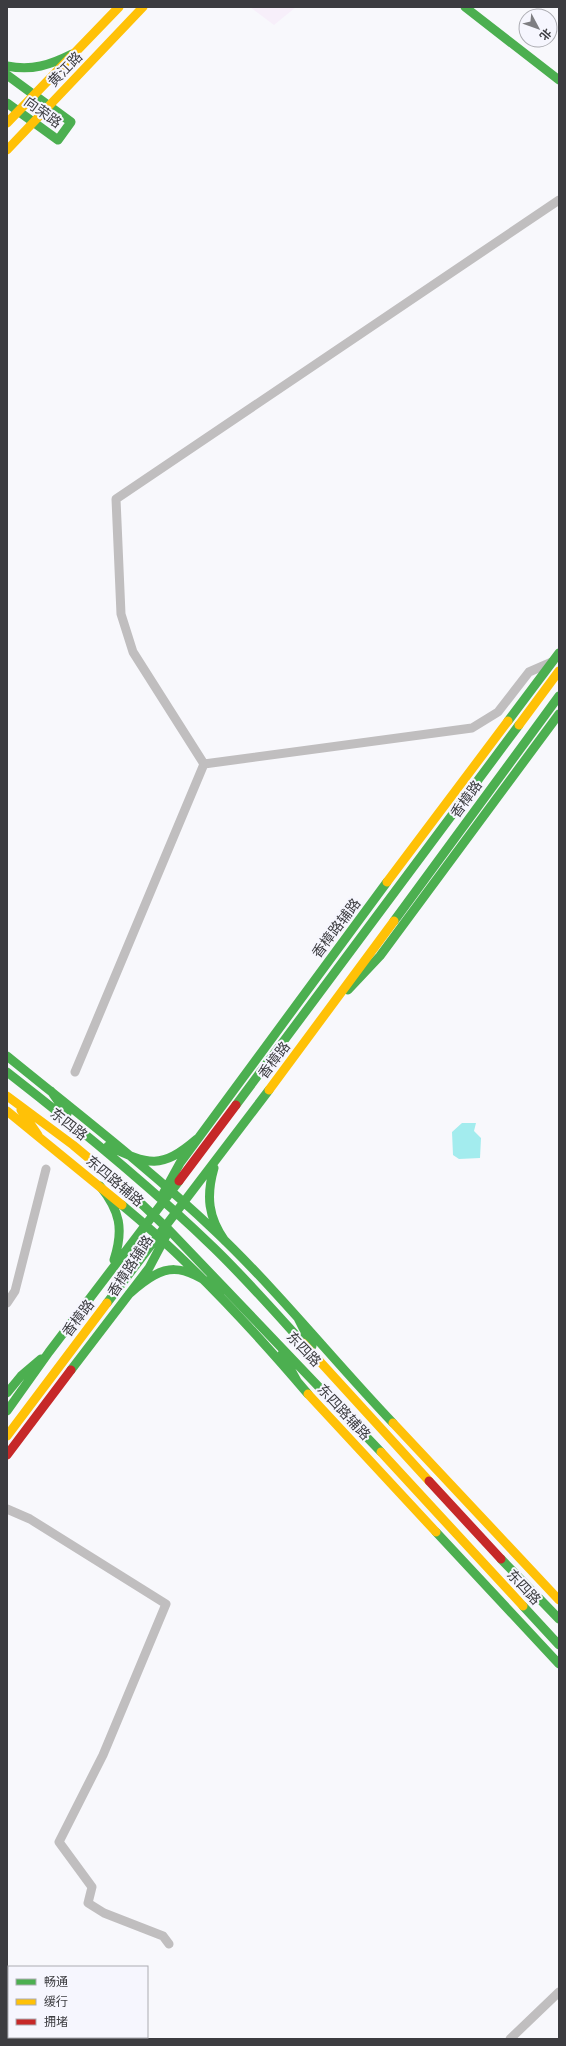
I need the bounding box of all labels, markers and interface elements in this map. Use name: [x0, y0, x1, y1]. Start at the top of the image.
north arrow: [518, 8, 558, 48]
text: 北: [537, 26, 554, 43]
street label: 黄江路: [44, 48, 85, 90]
street label: 向荣路: [21, 92, 65, 131]
street label: 香樟路: [446, 777, 485, 821]
street label: 香樟路辅路: [308, 895, 363, 961]
street label: 香樟路: [254, 1038, 293, 1082]
street label: 东四路: [48, 1104, 91, 1143]
street label: 东四路辅路: [83, 1152, 148, 1210]
street label: 香樟路辅路: [103, 1232, 156, 1300]
street label: 香樟路: [58, 1296, 97, 1340]
street label: 东四路: [284, 1328, 325, 1370]
street label: 东四路辅路: [314, 1380, 374, 1443]
street label: 东四路: [504, 1566, 545, 1608]
legend: [8, 1966, 148, 2038]
text: 畅通: [44, 1974, 68, 1988]
text: 缓行: [44, 1994, 68, 2008]
text: 拥堵: [44, 2014, 68, 2028]

